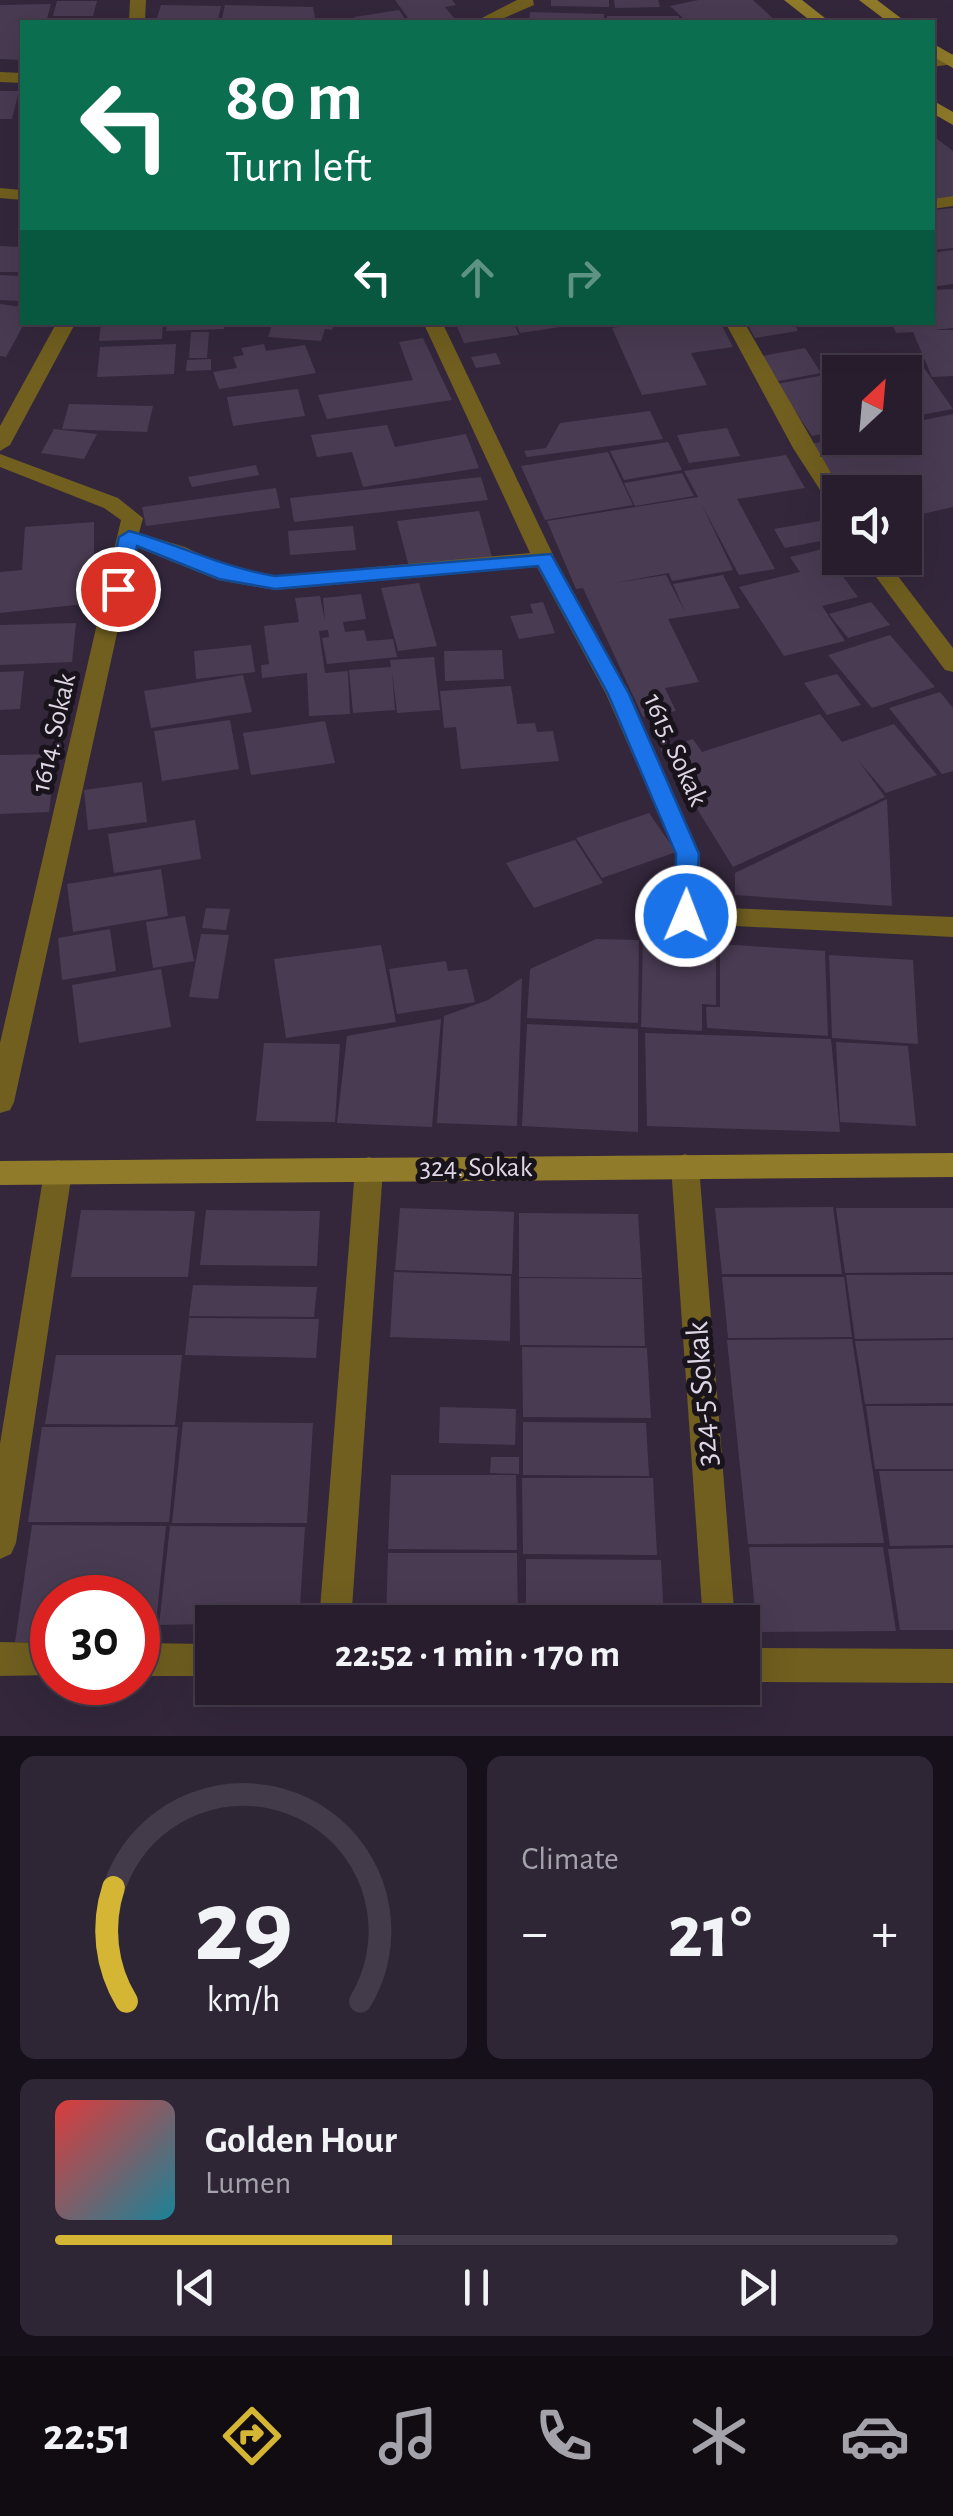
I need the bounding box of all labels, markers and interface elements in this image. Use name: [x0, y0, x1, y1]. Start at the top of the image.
icon: left: [60, 60, 190, 190]
text: 80 m: [225, 63, 363, 133]
text: Turn left: [225, 145, 372, 190]
icon: left: [345, 250, 400, 305]
icon: ahead: [450, 250, 505, 305]
icon: right: [555, 250, 610, 305]
north arrow: [822, 355, 922, 455]
map controls: [822, 355, 922, 575]
button: sound: [822, 475, 922, 575]
pin: [76, 547, 161, 632]
icon: arrive: [91, 562, 146, 617]
street label: 1614. Sokak: [27, 671, 81, 795]
street label: 1615. Sokak: [638, 690, 712, 810]
position arrow: [634, 864, 738, 968]
street label: 324. Sokak: [419, 1154, 533, 1182]
street label: 324-5 Sokak: [681, 1320, 723, 1468]
speed limit sign: 30: [30, 1575, 160, 1705]
text: 22:52 · 1 min · 170 m: [335, 1636, 620, 1674]
text: Climate: [522, 1843, 619, 1875]
text: 29: [194, 1876, 293, 1980]
text: 21°: [668, 1896, 752, 1971]
text: −: [522, 1906, 548, 1961]
text: +: [872, 1906, 898, 1961]
text: km/h: [206, 1982, 280, 2018]
text: Golden Hour: [205, 2122, 397, 2160]
text: Lumen: [205, 2167, 291, 2199]
icon: previous: [168, 2260, 223, 2315]
icon: pause: [449, 2260, 504, 2315]
icon: next: [730, 2260, 785, 2315]
icon: directions: [217, 2401, 287, 2471]
icon: music: [373, 2401, 443, 2471]
icon: phone: [529, 2401, 599, 2471]
icon: climate: [684, 2401, 754, 2471]
icon: car: [840, 2401, 910, 2471]
text: 22:51: [43, 2413, 131, 2458]

